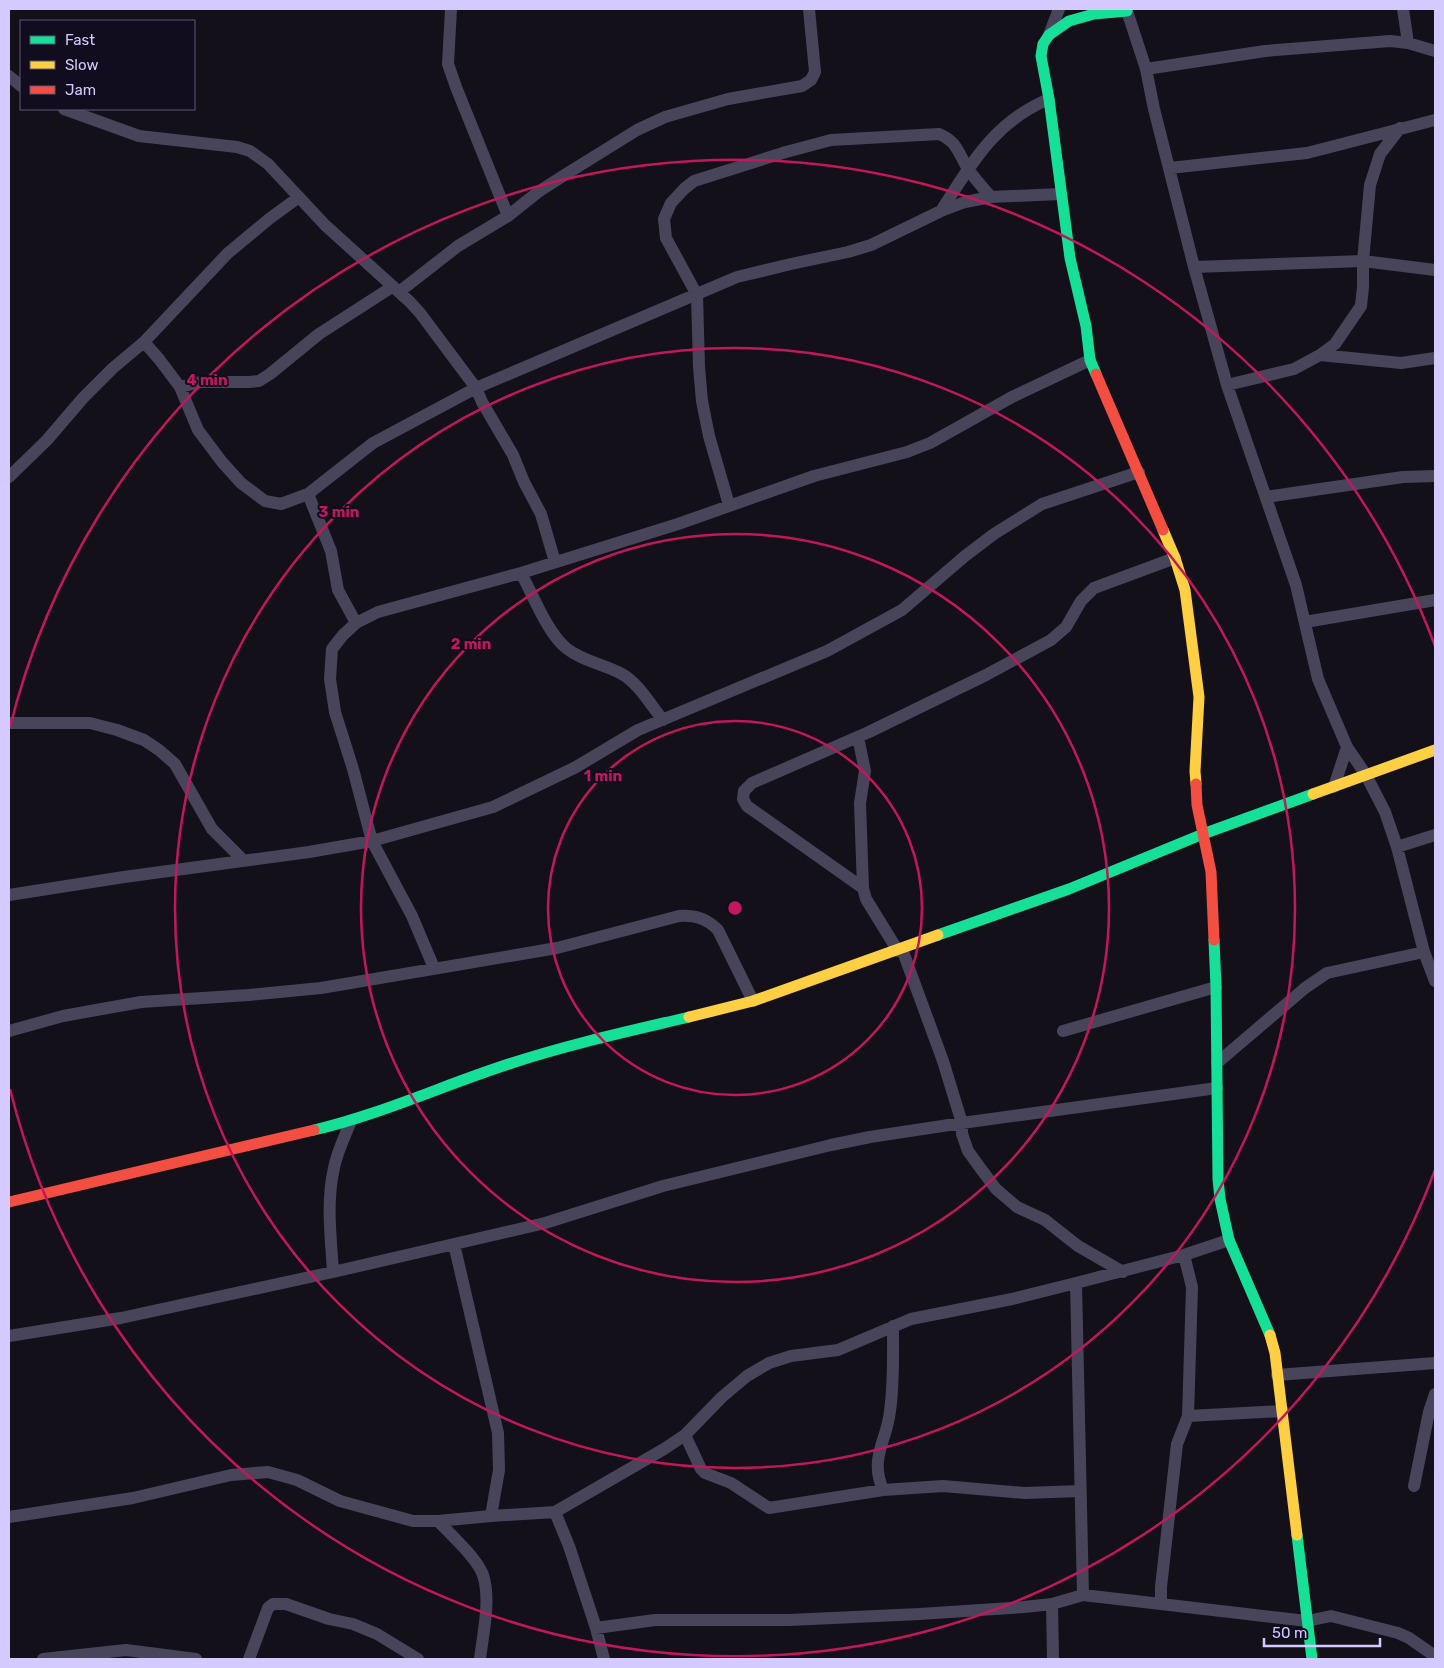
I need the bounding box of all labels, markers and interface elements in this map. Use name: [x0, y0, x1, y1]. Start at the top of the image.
legend: [20, 20, 195, 110]
text: Fast: [65, 31, 95, 49]
text: Slow: [65, 56, 98, 74]
text: Jam: [65, 81, 96, 99]
text: 4 min: [186, 371, 228, 389]
text: 3 min: [319, 503, 359, 521]
text: 2 min: [451, 635, 491, 653]
text: 1 min: [584, 767, 622, 785]
centre of rings: [726, 899, 744, 917]
scale bar: [1264, 1616, 1380, 1648]
text: 50 m: [1272, 1624, 1307, 1642]

